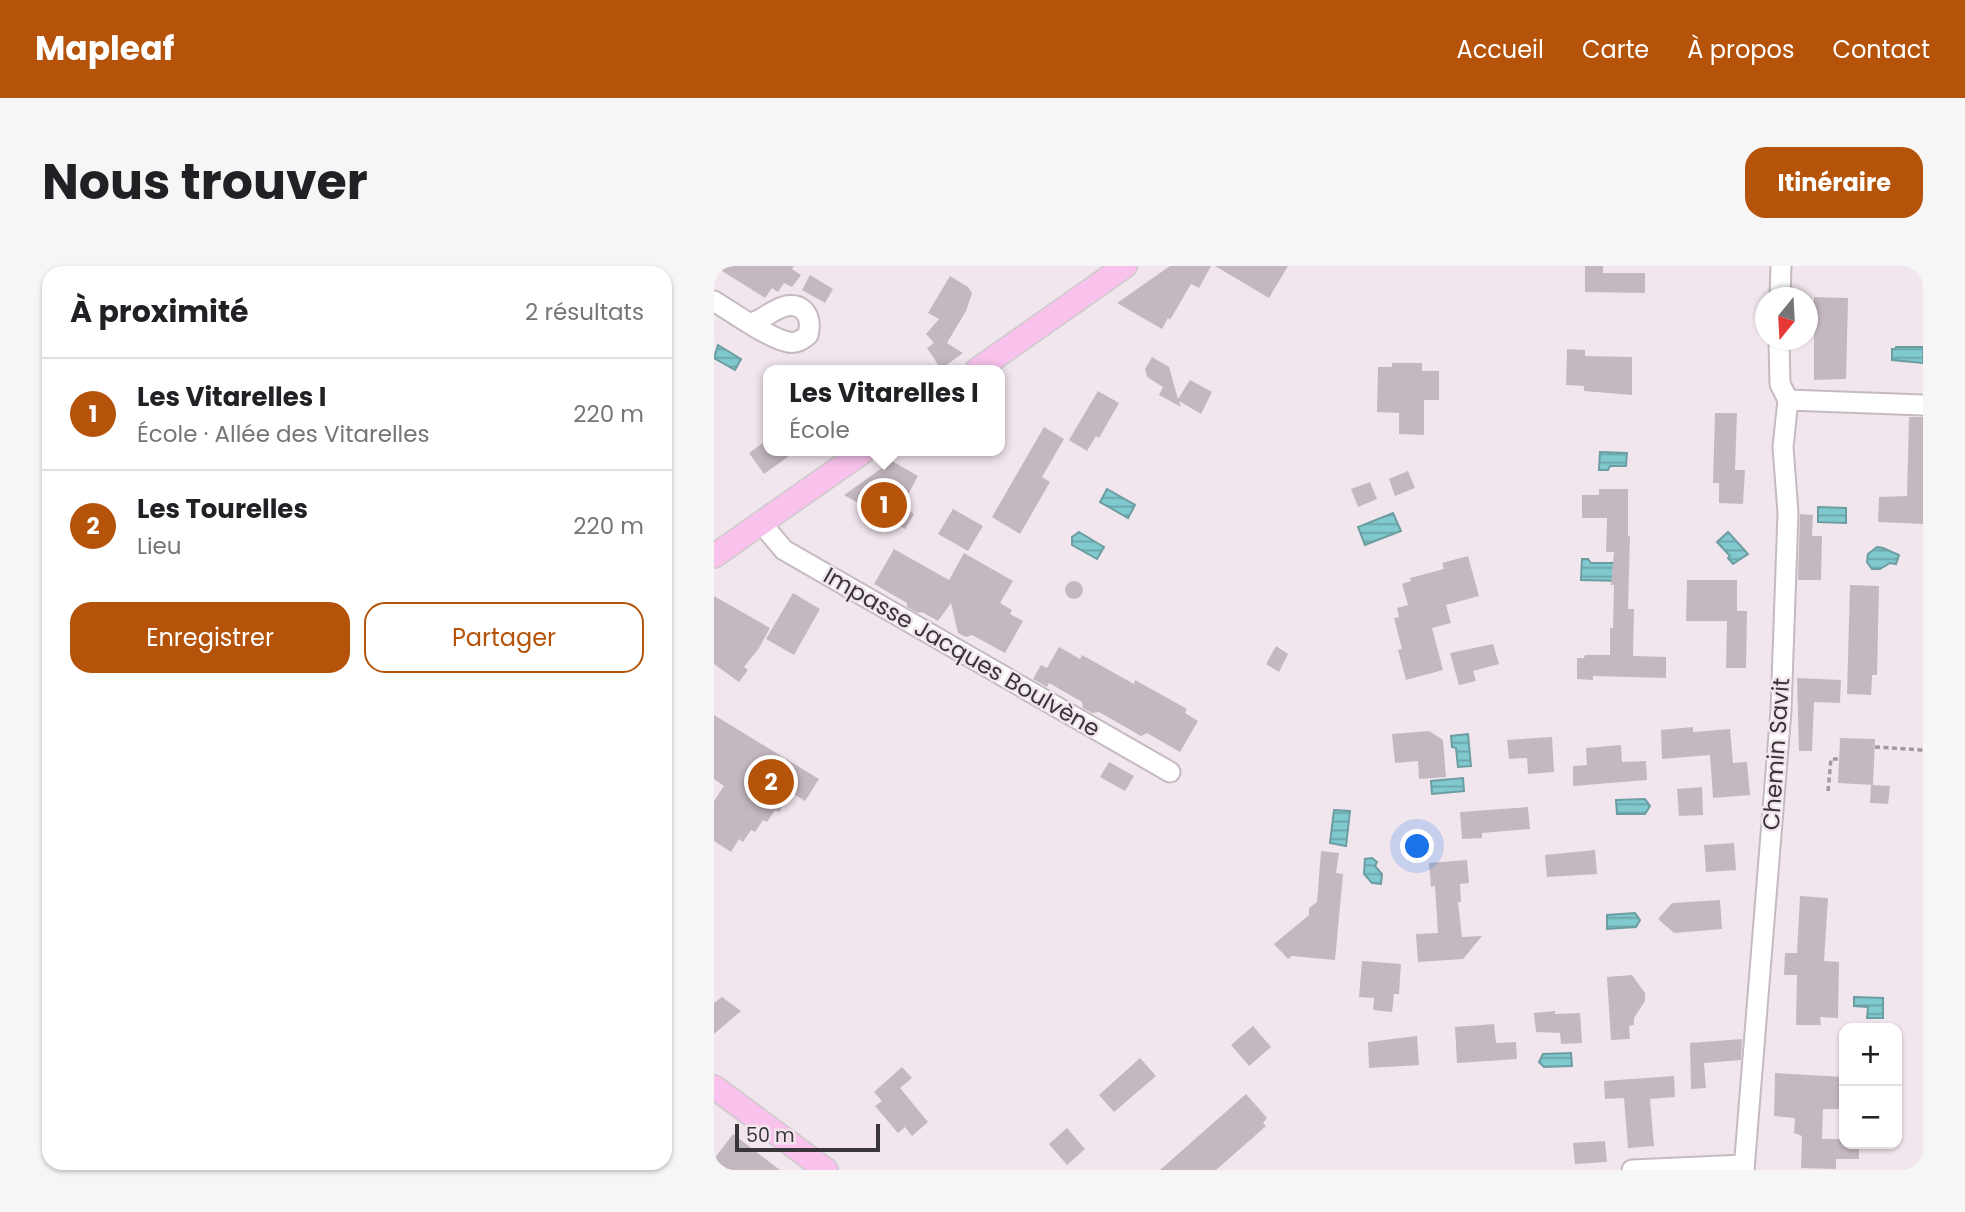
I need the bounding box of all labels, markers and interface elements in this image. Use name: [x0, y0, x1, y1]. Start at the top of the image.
text: Mapleaf: [35, 25, 174, 72]
text: Accueil: [1457, 33, 1544, 66]
text: Carte: [1582, 33, 1649, 66]
text: À propos: [1687, 33, 1794, 66]
text: Contact: [1832, 33, 1930, 66]
button: Itinéraire: [1745, 147, 1923, 218]
text: Nous trouver: [42, 148, 368, 216]
north arrow: [1755, 287, 1818, 350]
text: À proximité: [70, 290, 249, 333]
text: 2 résultats: [525, 296, 644, 328]
popup: [763, 365, 1005, 456]
text: Les Vitarelles I: [789, 375, 979, 411]
text: Les Vitarelles I: [137, 379, 327, 415]
text: 1: [89, 398, 97, 430]
text: 220 m: [573, 398, 644, 430]
text: École: [789, 414, 850, 446]
text: École · Allée des Vitarelles: [137, 418, 430, 450]
pin: 1: [861, 479, 907, 531]
text: Les Tourelles: [137, 491, 308, 527]
text: 2: [86, 510, 100, 542]
text: 220 m: [573, 510, 644, 542]
text: Lieu: [137, 530, 182, 562]
street label: Impasse Jacques Boulvène: [818, 559, 1106, 745]
button: Enregistrer: [70, 602, 350, 673]
button: Partager: [364, 602, 644, 673]
street label: Chemin Savit: [1755, 677, 1797, 831]
pin: 2: [748, 756, 794, 808]
your location: [1400, 829, 1434, 863]
map controls: [1839, 1023, 1902, 1149]
button: +: [1839, 1023, 1902, 1086]
button: −: [1839, 1086, 1902, 1149]
scale bar: [735, 1121, 880, 1153]
text: 50 m: [746, 1122, 795, 1149]

